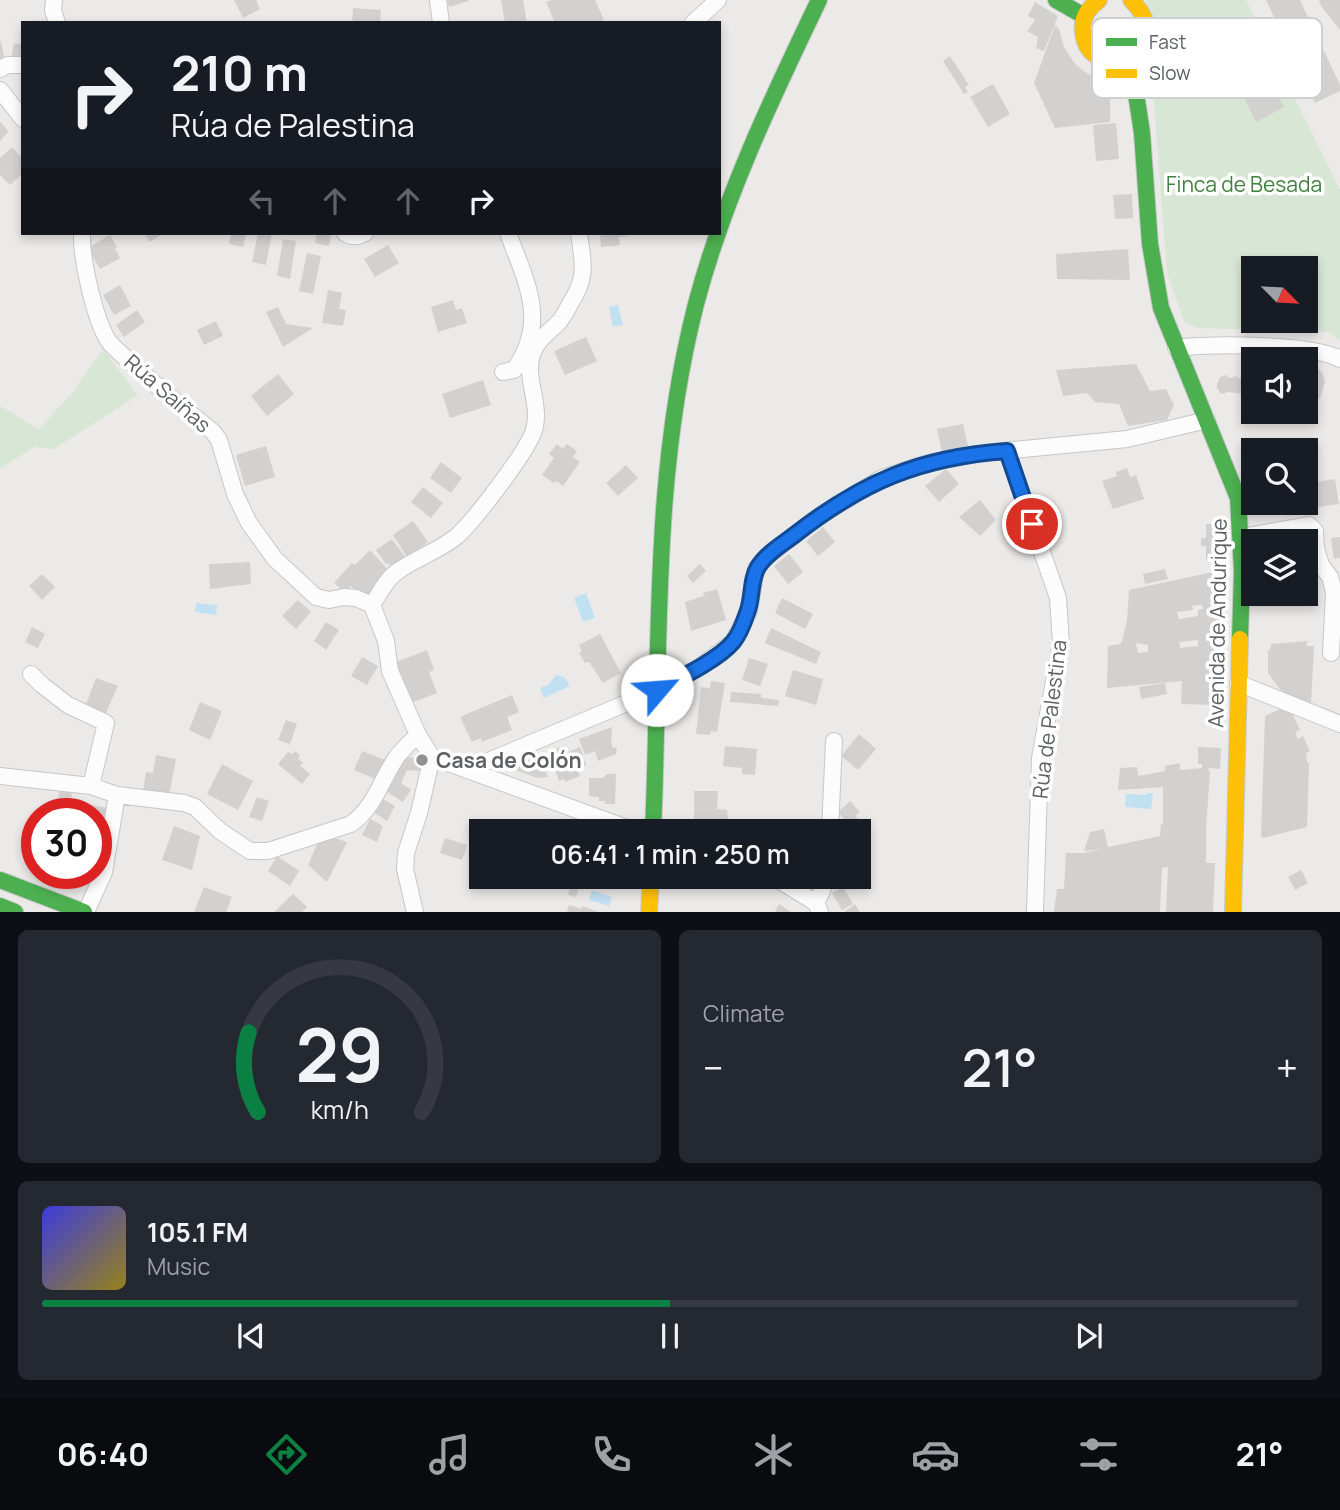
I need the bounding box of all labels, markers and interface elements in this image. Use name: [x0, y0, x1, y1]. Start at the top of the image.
legend: [1092, 18, 1322, 98]
text: Fast: [1149, 29, 1186, 55]
text: 210 m: [171, 39, 308, 106]
icon: right: [56, 49, 147, 140]
text: Slow: [1149, 60, 1191, 86]
text: Rúa de Palestina: [171, 103, 415, 147]
park label: Finca de Besada: [1166, 170, 1322, 198]
icon: left: [243, 182, 281, 220]
icon: ahead: [316, 182, 354, 220]
icon: ahead: [389, 182, 427, 220]
icon: right: [462, 182, 500, 220]
north arrow: [1241, 256, 1318, 332]
map controls: [1241, 256, 1318, 606]
button: sound: [1241, 347, 1318, 424]
street label: Rúa Saíñas: [119, 348, 217, 438]
button: search: [1241, 438, 1318, 515]
pin: [1002, 494, 1062, 554]
icon: arrive: [1013, 505, 1051, 543]
street label: Avenida de Andurique: [1201, 518, 1233, 728]
button: layers: [1241, 529, 1318, 606]
street label: Rúa de Palestina: [1025, 638, 1073, 800]
position arrow: [620, 653, 694, 727]
place label: Casa de Colón: [436, 746, 582, 774]
marker: Casa de Colón: [414, 752, 430, 768]
speed limit sign: 30: [21, 798, 112, 889]
text: 06:41 · 1 min · 250 m: [550, 836, 790, 872]
text: Climate: [703, 997, 785, 1029]
text: 29: [295, 1005, 384, 1105]
text: 21°: [962, 1032, 1038, 1103]
text: −: [703, 1041, 724, 1093]
text: +: [1276, 1041, 1298, 1093]
text: km/h: [310, 1092, 369, 1127]
text: 105.1 FM: [147, 1214, 248, 1250]
text: Music: [147, 1250, 210, 1282]
icon: previous: [232, 1317, 270, 1355]
icon: pause: [651, 1317, 689, 1355]
icon: next: [1070, 1317, 1108, 1355]
icon: directions: [262, 1430, 311, 1479]
icon: music: [425, 1430, 474, 1479]
icon: phone: [587, 1430, 636, 1479]
icon: climate: [749, 1430, 798, 1479]
icon: car: [911, 1430, 960, 1479]
icon: filters: [1074, 1430, 1123, 1479]
text: 06:40: [57, 1432, 149, 1476]
text: 21°: [1236, 1432, 1283, 1476]

